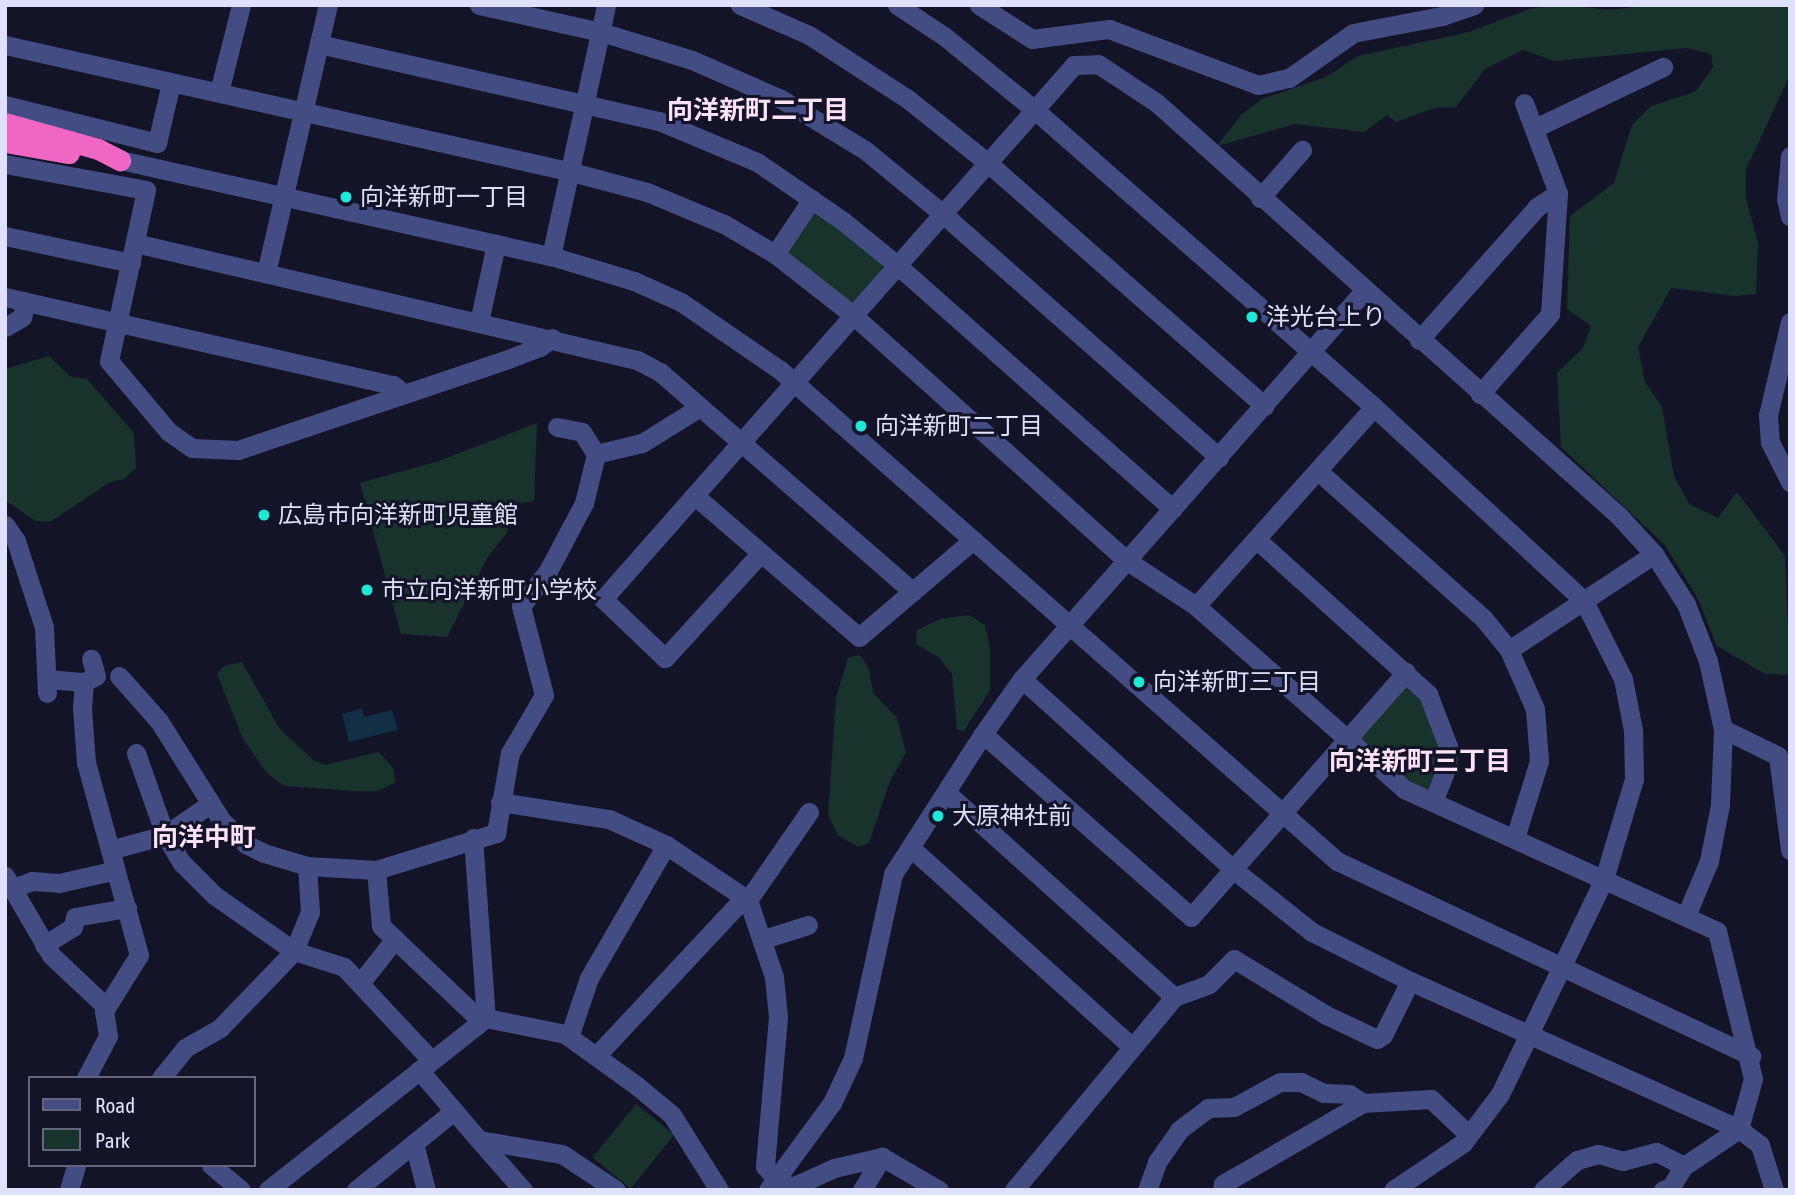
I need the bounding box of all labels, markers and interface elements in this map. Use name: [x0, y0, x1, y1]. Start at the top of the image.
district label: 向洋新町二丁目: [667, 95, 849, 127]
place label: 向洋新町一丁目: [360, 183, 528, 211]
marker: 向洋新町一丁目: [338, 189, 354, 205]
place label: 洋光台上り: [1266, 303, 1386, 331]
marker: 洋光台上り: [1244, 309, 1260, 325]
place label: 向洋新町二丁目: [875, 412, 1043, 440]
marker: 向洋新町二丁目: [853, 418, 869, 434]
place label: 広島市向洋新町児童館: [278, 501, 518, 529]
marker: 広島市向洋新町児童館: [256, 507, 272, 523]
place label: 市立向洋新町小学校: [381, 576, 597, 604]
marker: 市立向洋新町小学校: [359, 582, 375, 598]
place label: 向洋新町三丁目: [1153, 668, 1321, 696]
marker: 向洋新町三丁目: [1131, 674, 1147, 690]
district label: 向洋新町三丁目: [1329, 746, 1511, 778]
place label: 大原神社前: [952, 802, 1072, 830]
marker: 大原神社前: [930, 808, 946, 824]
district label: 向洋中町: [152, 822, 256, 854]
legend: [28, 1076, 256, 1167]
text: Road: [95, 1093, 135, 1117]
text: Park: [95, 1128, 130, 1152]

